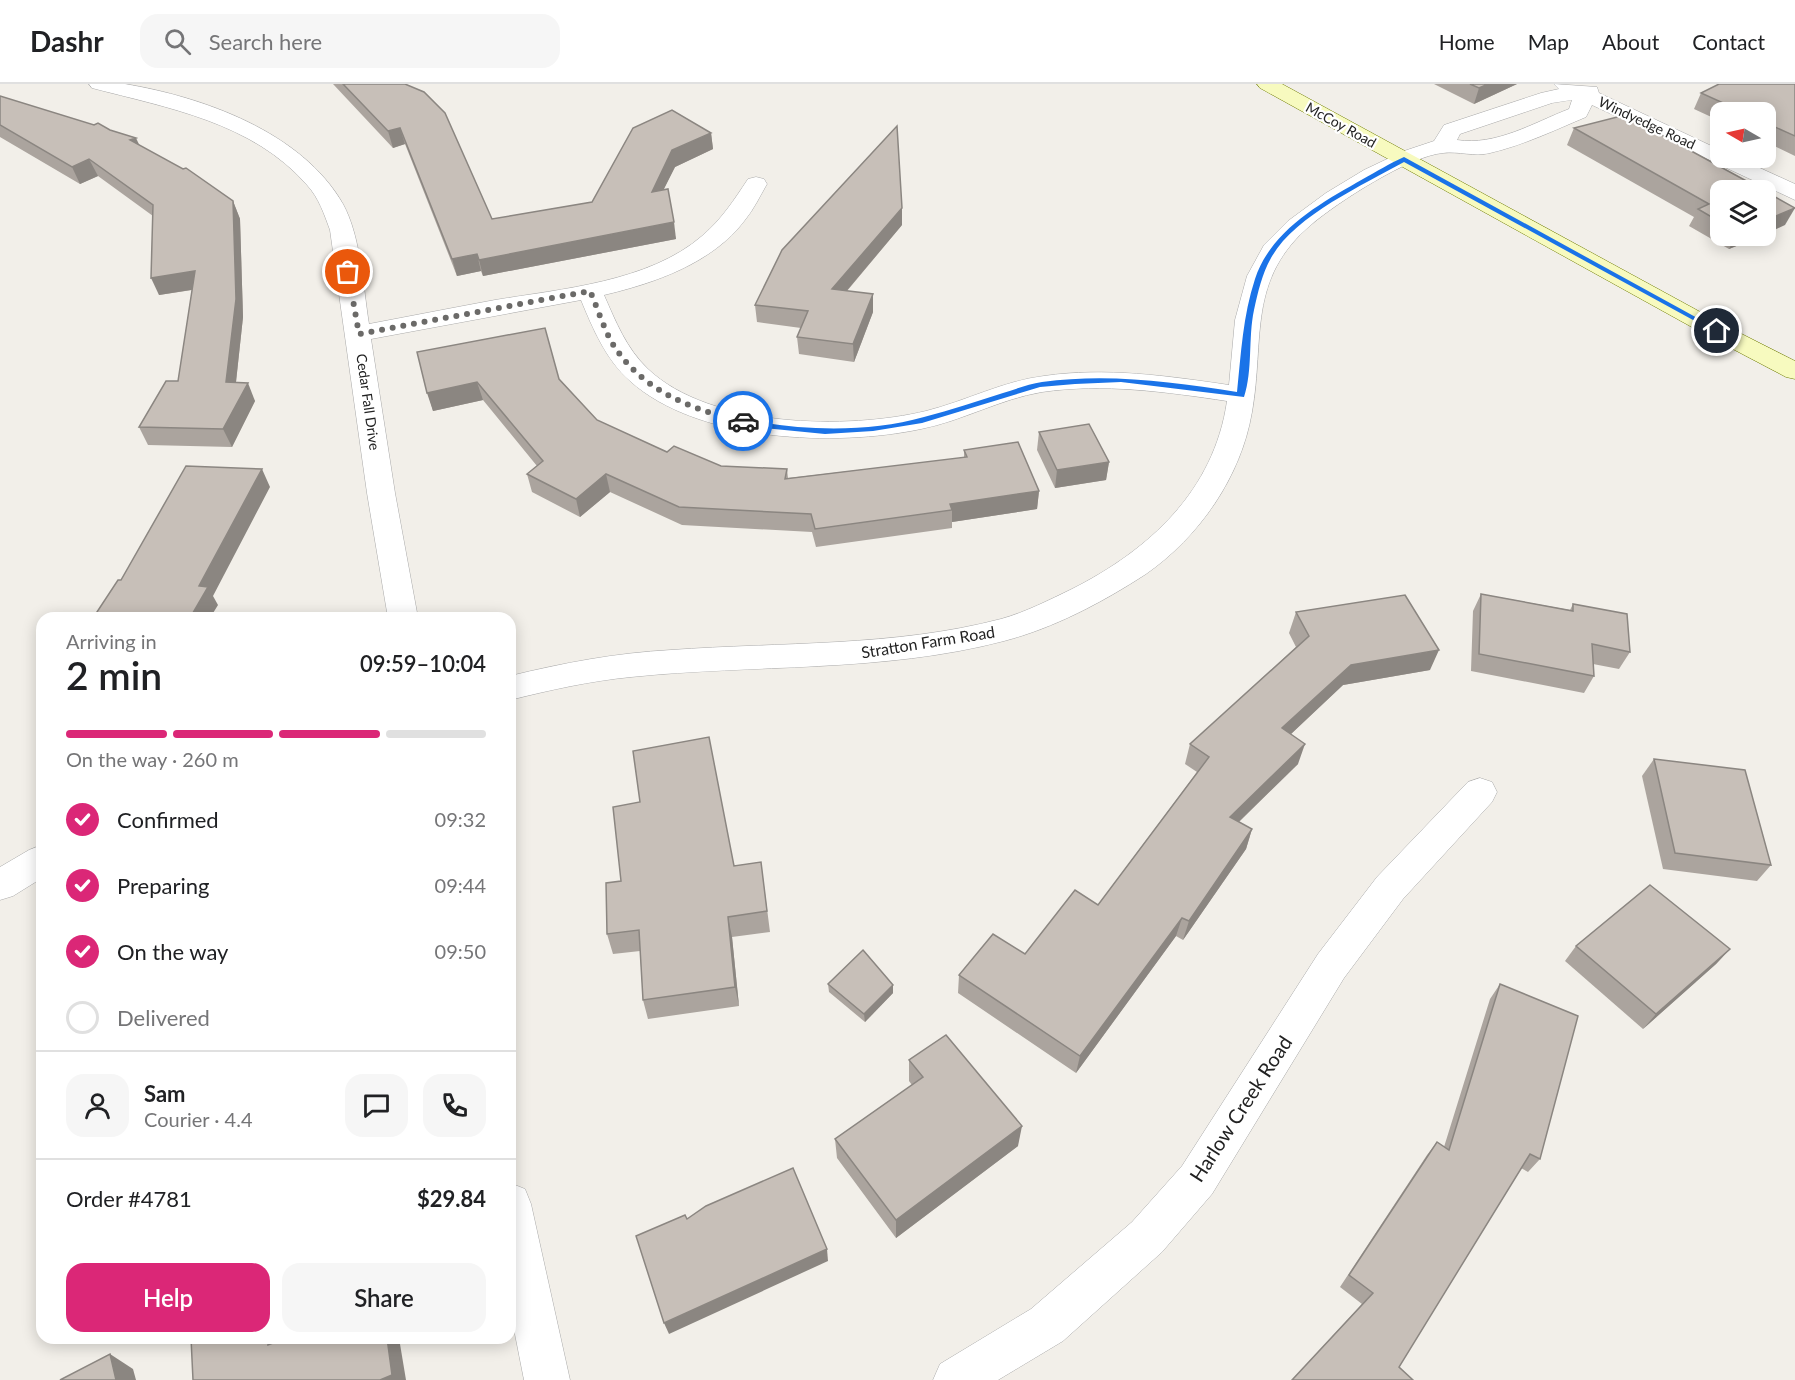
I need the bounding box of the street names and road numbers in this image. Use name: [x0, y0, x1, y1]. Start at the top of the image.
street label: Windyedge Road: [1596, 93, 1698, 152]
street label: McCoy Road: [1303, 98, 1379, 151]
street label: Cedar Fall Drive: [353, 353, 384, 451]
street label: Stratton Farm Road: [860, 622, 996, 661]
street label: Harlow Creek Road: [1184, 1031, 1296, 1186]

